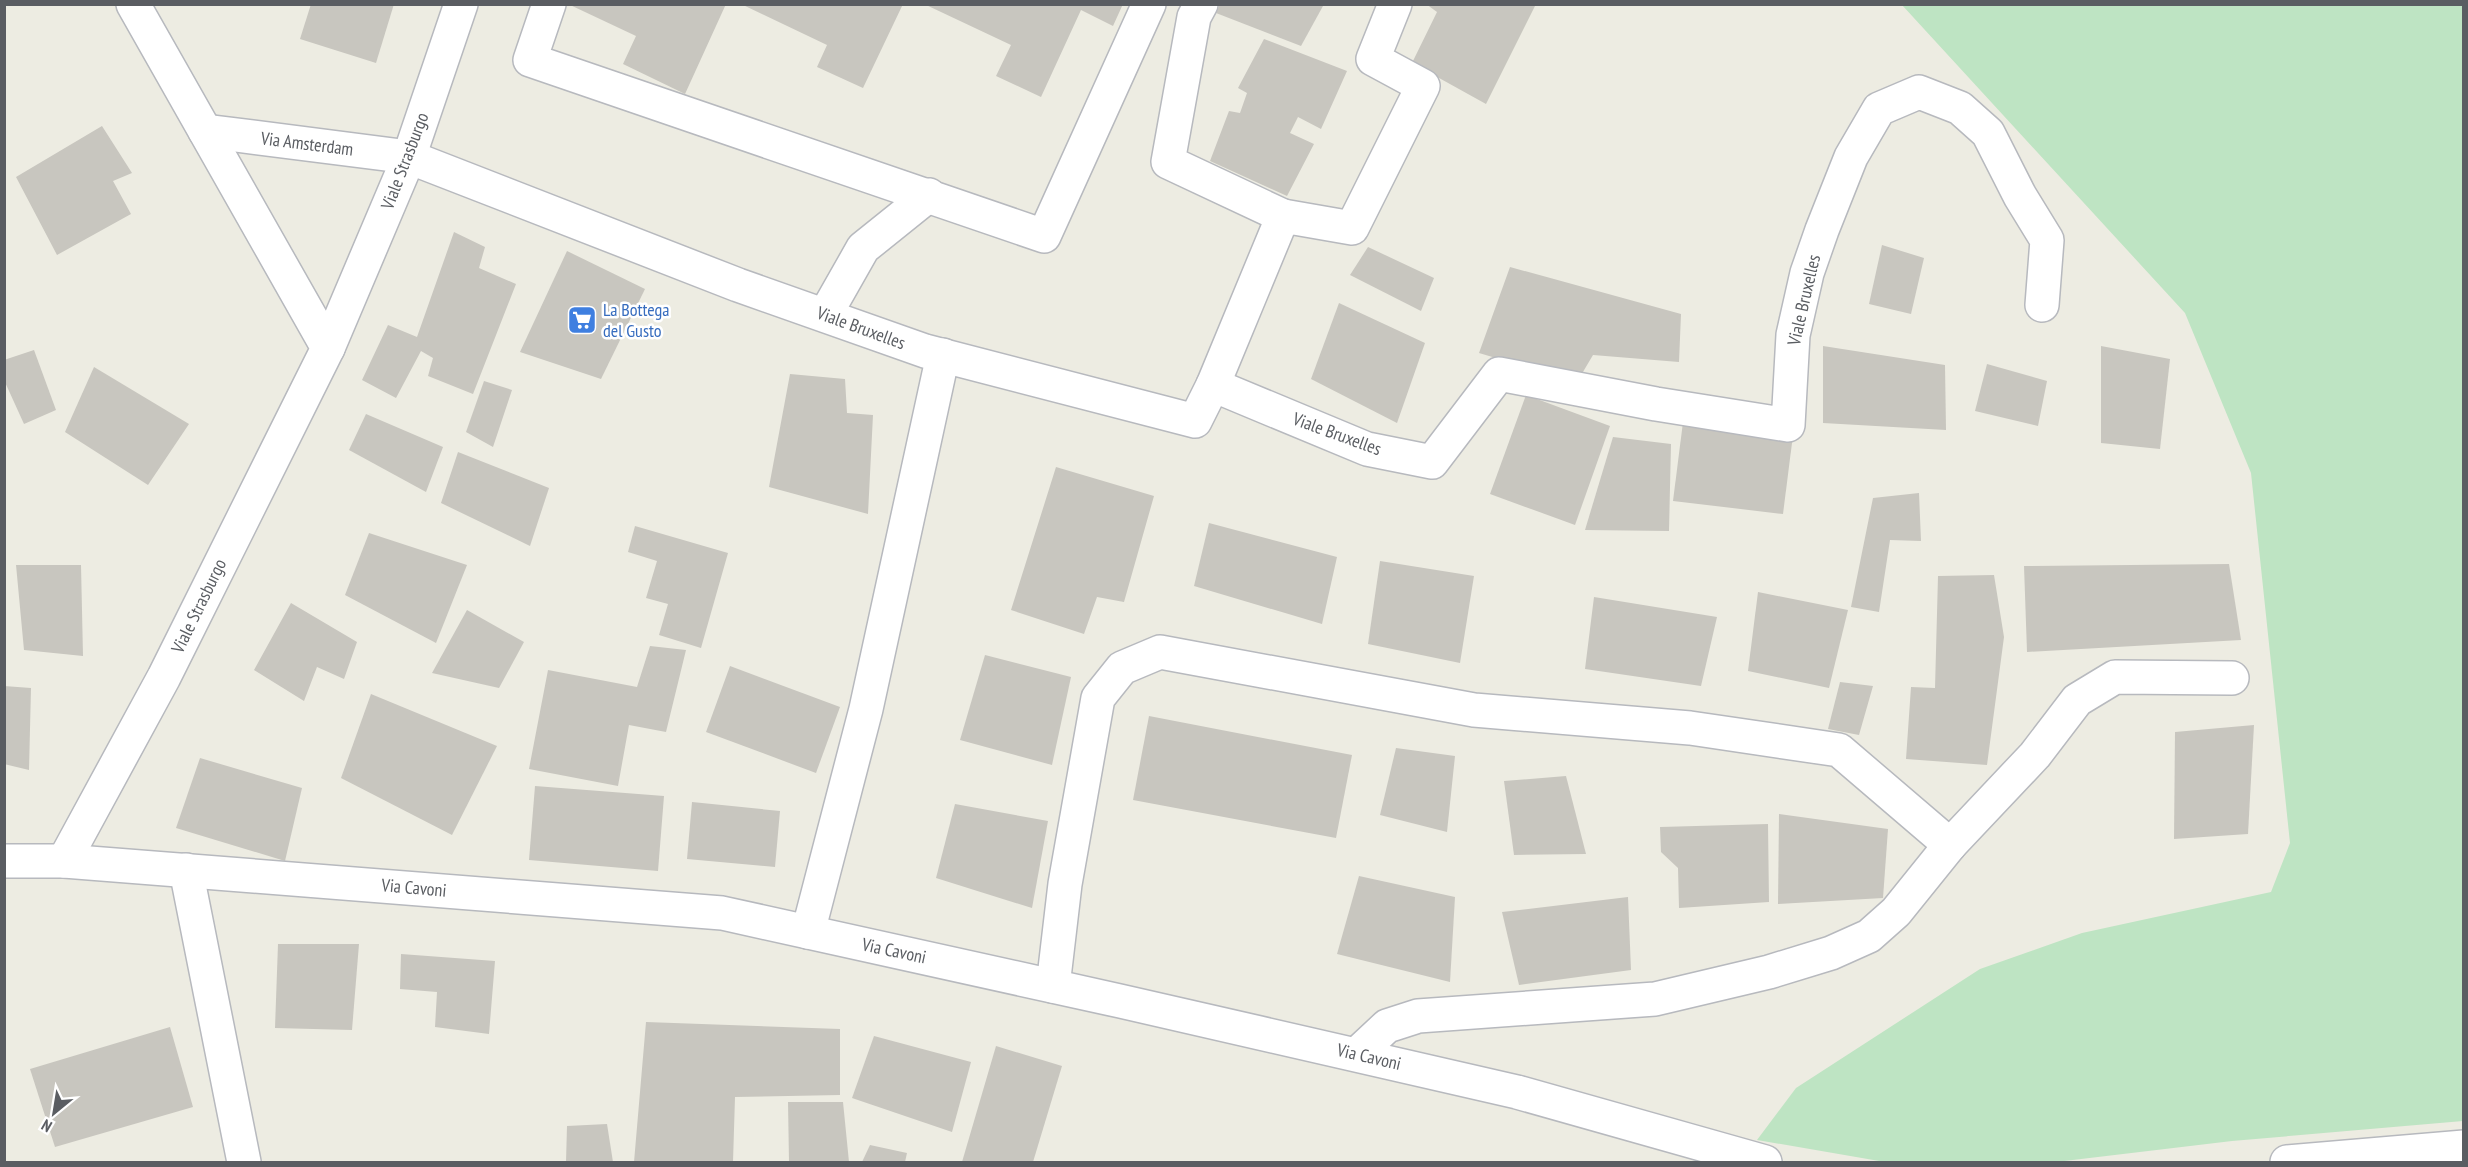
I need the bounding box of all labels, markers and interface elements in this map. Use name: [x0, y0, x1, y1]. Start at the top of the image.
street label: Viale Strasburgo: [375, 109, 434, 213]
street label: Via Amsterdam: [259, 126, 355, 161]
street label: Viale Bruxelles: [1782, 252, 1825, 349]
place label: La Bottega del Gusto: [603, 298, 670, 342]
street label: Viale Bruxelles: [813, 301, 909, 354]
supermarket icon: La Bottega del Gusto: [566, 304, 598, 336]
street label: Viale Bruxelles: [1289, 407, 1385, 460]
street label: Viale Strasburgo: [165, 555, 231, 658]
street label: Via Cavoni: [380, 873, 447, 902]
street label: Via Cavoni: [859, 932, 928, 969]
street label: Via Cavoni: [1334, 1038, 1403, 1075]
north arrow: [24, 1083, 84, 1143]
text: N: [38, 1115, 55, 1137]

